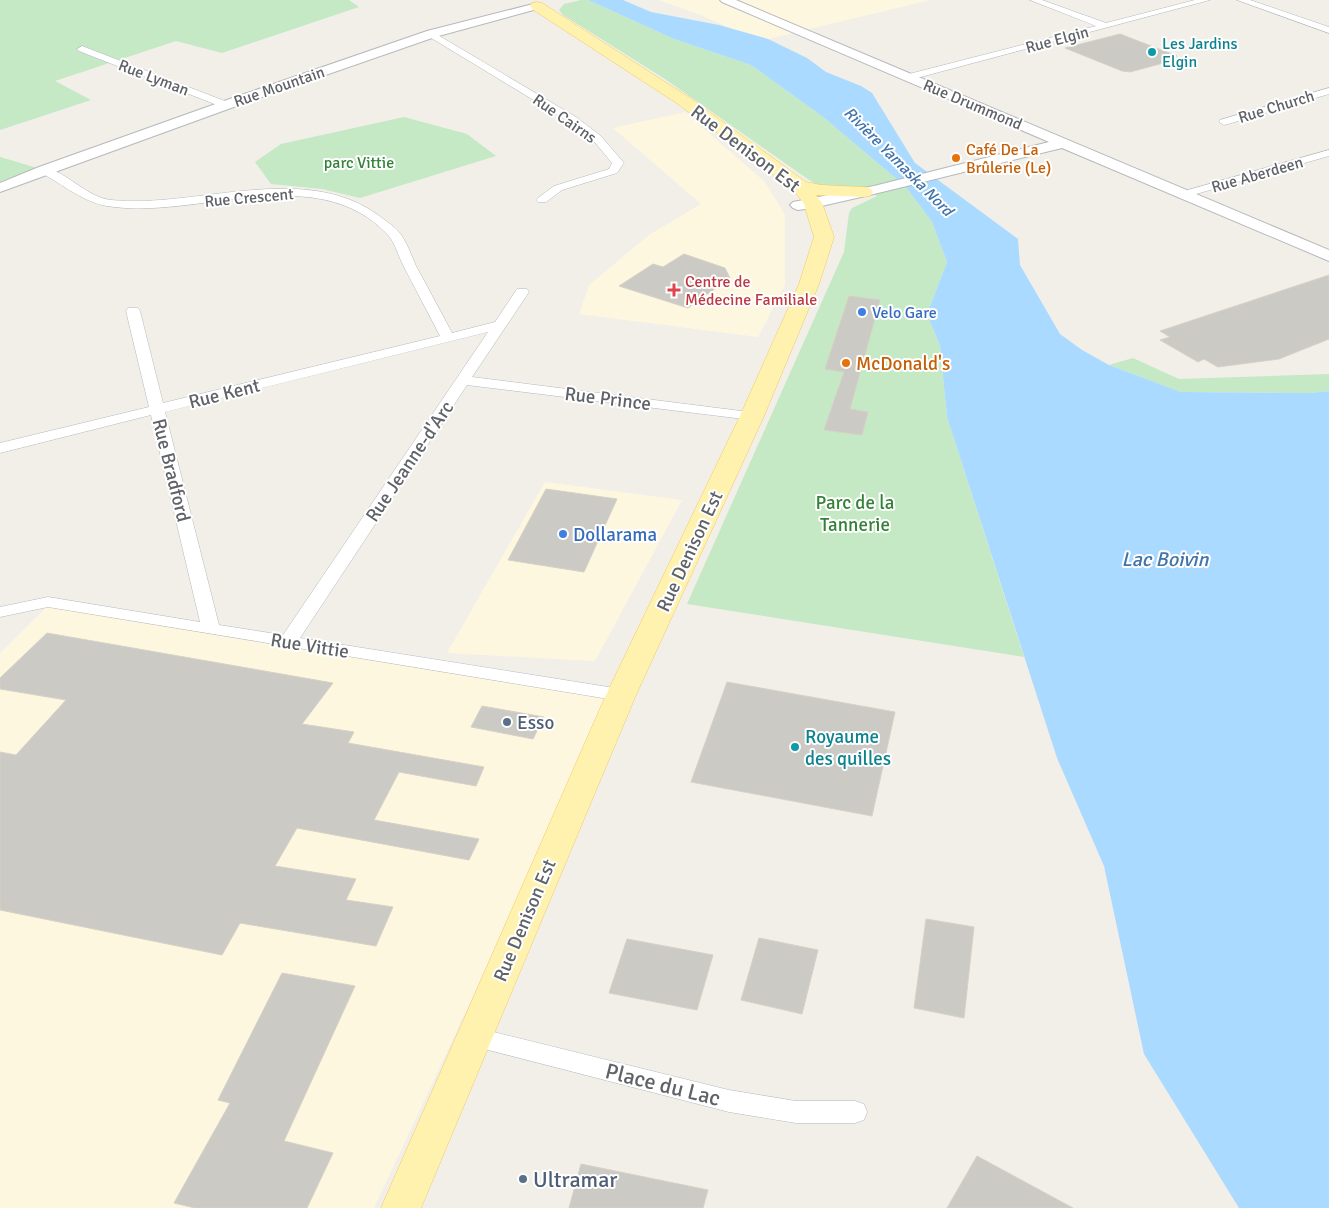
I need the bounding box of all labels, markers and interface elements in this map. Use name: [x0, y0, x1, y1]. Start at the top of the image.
street label: Rue Elgin: [1023, 22, 1091, 58]
place label: Les Jardins Elgin: [1162, 34, 1238, 72]
marker: Les Jardins Elgin: [1146, 46, 1158, 58]
street label: Rue Lyman: [115, 55, 192, 101]
street label: Rue Mountain: [231, 62, 328, 112]
street label: Rue Drummond: [920, 75, 1025, 135]
street label: Rue Church: [1236, 86, 1317, 128]
street label: Rue Cairns: [529, 90, 600, 148]
street label: Rue Denison Est: [686, 100, 805, 198]
water label: Rivière Yamaska Nord: [839, 103, 959, 222]
place label: Café De La Brûlerie (Le): [966, 140, 1051, 178]
marker: Café De La Brûlerie (Le): [950, 152, 962, 164]
street label: Rue Aberdeen: [1209, 152, 1306, 198]
park label: parc Vittie: [324, 153, 394, 173]
street label: Rue Crescent: [204, 184, 295, 212]
place label: Centre de Médecine Familiale: [685, 272, 817, 310]
marker: Centre de Médecine Familiale: [667, 283, 681, 297]
place label: Velo Gare: [872, 303, 937, 323]
marker: Velo Gare: [856, 306, 868, 318]
place label: McDonald's: [856, 352, 950, 376]
marker: McDonald's: [840, 357, 852, 369]
street label: Rue Kent: [186, 373, 263, 414]
street label: Rue Prince: [563, 382, 652, 416]
street label: Rue Jeanne-d'Arc: [361, 396, 459, 527]
street label: Rue Bradford: [147, 416, 195, 524]
street label: Rue Denison Est: [651, 487, 729, 616]
park label: Parc de la Tannerie: [816, 491, 894, 537]
place label: Dollarama: [573, 523, 657, 547]
marker: Dollarama: [557, 528, 569, 540]
water label: Lac Boivin: [1121, 547, 1210, 572]
street label: Rue Vittie: [269, 628, 351, 664]
place label: Esso: [517, 711, 554, 735]
marker: Esso: [501, 716, 513, 728]
place label: Royaume des quilles: [805, 725, 891, 771]
marker: Royaume des quilles: [789, 741, 801, 753]
street label: Rue Denison Est: [488, 855, 562, 985]
street label: Place du Lac: [603, 1057, 723, 1112]
place label: Ultramar: [533, 1166, 617, 1193]
marker: Ultramar: [517, 1173, 529, 1185]

